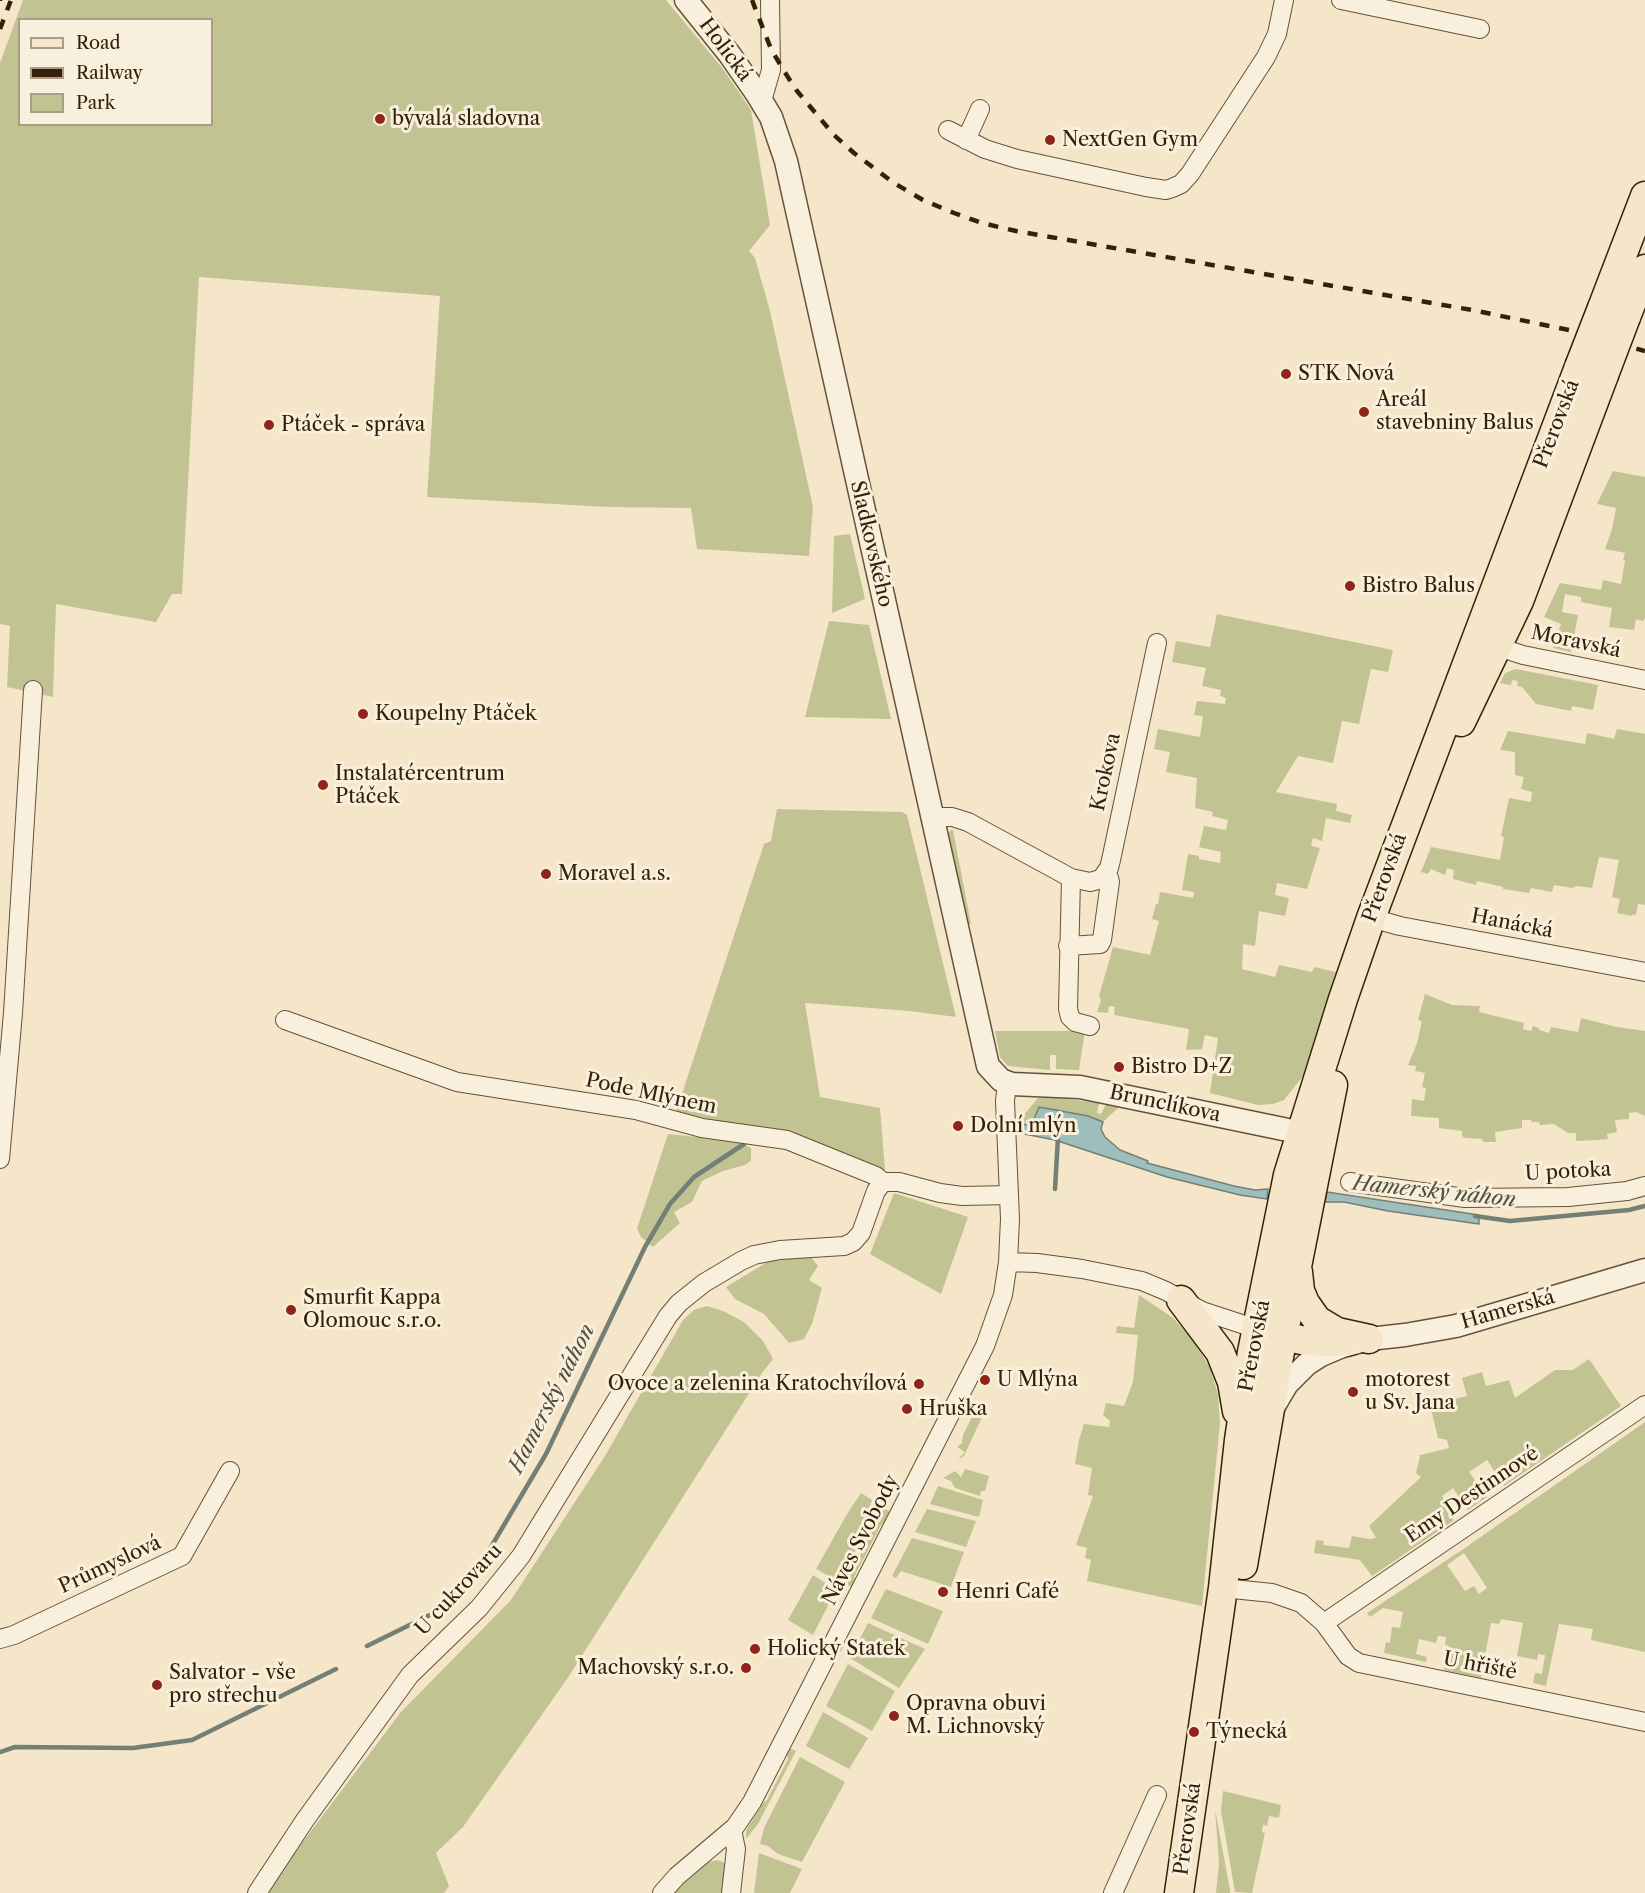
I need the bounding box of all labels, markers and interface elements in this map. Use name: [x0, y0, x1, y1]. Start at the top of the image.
street label: Holická: [693, 14, 757, 86]
legend: [18, 18, 213, 126]
text: Road: [76, 32, 121, 54]
text: Railway: [76, 62, 143, 84]
text: Park: [76, 92, 115, 114]
place label: bývalá sladovna: [392, 107, 540, 131]
marker: bývalá sladovna: [373, 112, 387, 126]
place label: NextGen Gym: [1062, 128, 1198, 152]
marker: NextGen Gym: [1043, 133, 1057, 147]
place label: STK Nová: [1298, 362, 1394, 386]
marker: STK Nová: [1279, 367, 1293, 381]
street label: Přerovská: [1529, 376, 1585, 472]
place label: Areál stavebniny Balus: [1376, 388, 1534, 435]
marker: Areál stavebniny Balus: [1357, 405, 1371, 419]
place label: Ptáček - správa: [281, 413, 425, 437]
marker: Ptáček - správa: [262, 418, 276, 432]
street label: Sladkovského: [845, 478, 897, 610]
place label: Bistro Balus: [1362, 574, 1475, 598]
marker: Bistro Balus: [1343, 579, 1357, 593]
street label: Moravská: [1529, 621, 1623, 663]
place label: Koupelny Ptáček: [375, 702, 537, 726]
marker: Koupelny Ptáček: [356, 707, 370, 721]
street label: Krokova: [1086, 731, 1126, 813]
place label: Instalatércentrum Ptáček: [335, 762, 505, 809]
marker: Instalatércentrum Ptáček: [316, 778, 330, 792]
street label: Přerovská: [1358, 830, 1412, 926]
place label: Moravel a.s.: [558, 862, 671, 886]
marker: Moravel a.s.: [539, 867, 553, 881]
street label: Hanácká: [1469, 904, 1555, 944]
place label: Bistro D+Z: [1131, 1055, 1232, 1079]
marker: Bistro D+Z: [1112, 1060, 1126, 1074]
street label: Pode Mlýnem: [583, 1068, 719, 1120]
street label: Brunclíkova: [1107, 1081, 1223, 1127]
place label: Dolní mlýn: [970, 1114, 1076, 1138]
marker: Dolní mlýn: [951, 1119, 965, 1133]
street label: U potoka: [1524, 1158, 1612, 1186]
water label: Hamerský náhon: [1351, 1171, 1517, 1213]
street label: Hamerská: [1458, 1285, 1558, 1335]
place label: Smurfit Kappa Olomouc s.r.o.: [303, 1286, 441, 1333]
street label: Přerovská: [1234, 1298, 1276, 1394]
marker: Smurfit Kappa Olomouc s.r.o.: [284, 1303, 298, 1317]
water label: Hamerský náhon: [504, 1320, 600, 1478]
place label: U Mlýna: [997, 1368, 1078, 1392]
place label: motorest u Sv. Jana: [1365, 1368, 1455, 1415]
place label: Ovoce a zelenina Kratochvílová: [608, 1372, 907, 1396]
marker: U Mlýna: [978, 1373, 992, 1387]
marker: Ovoce a zelenina Kratochvílová: [912, 1377, 926, 1391]
marker: motorest u Sv. Jana: [1346, 1385, 1360, 1399]
place label: Hruška: [919, 1397, 987, 1421]
marker: Hruška: [900, 1402, 914, 1416]
street label: Emy Destinnové: [1401, 1442, 1543, 1548]
street label: Náves Svobody: [818, 1471, 904, 1609]
street label: Průmyslová: [55, 1531, 165, 1599]
street label: U cukrovaru: [410, 1539, 508, 1641]
place label: Henri Café: [955, 1580, 1059, 1604]
marker: Henri Café: [936, 1585, 950, 1599]
place label: Holický Statek: [767, 1637, 906, 1661]
marker: Holický Statek: [748, 1642, 762, 1656]
street label: U hřiště: [1441, 1647, 1519, 1685]
place label: Machovský s.r.o.: [577, 1656, 734, 1680]
place label: Salvator - vše pro střechu: [169, 1661, 296, 1708]
marker: Machovský s.r.o.: [739, 1661, 753, 1675]
marker: Salvator - vše pro střechu: [150, 1678, 164, 1692]
place label: Opravna obuvi M. Lichnovský: [906, 1692, 1046, 1739]
marker: Opravna obuvi M. Lichnovský: [887, 1709, 901, 1723]
place label: Týnecká: [1206, 1720, 1287, 1744]
marker: Týnecká: [1187, 1725, 1201, 1739]
street label: Přerovská: [1170, 1781, 1206, 1877]

